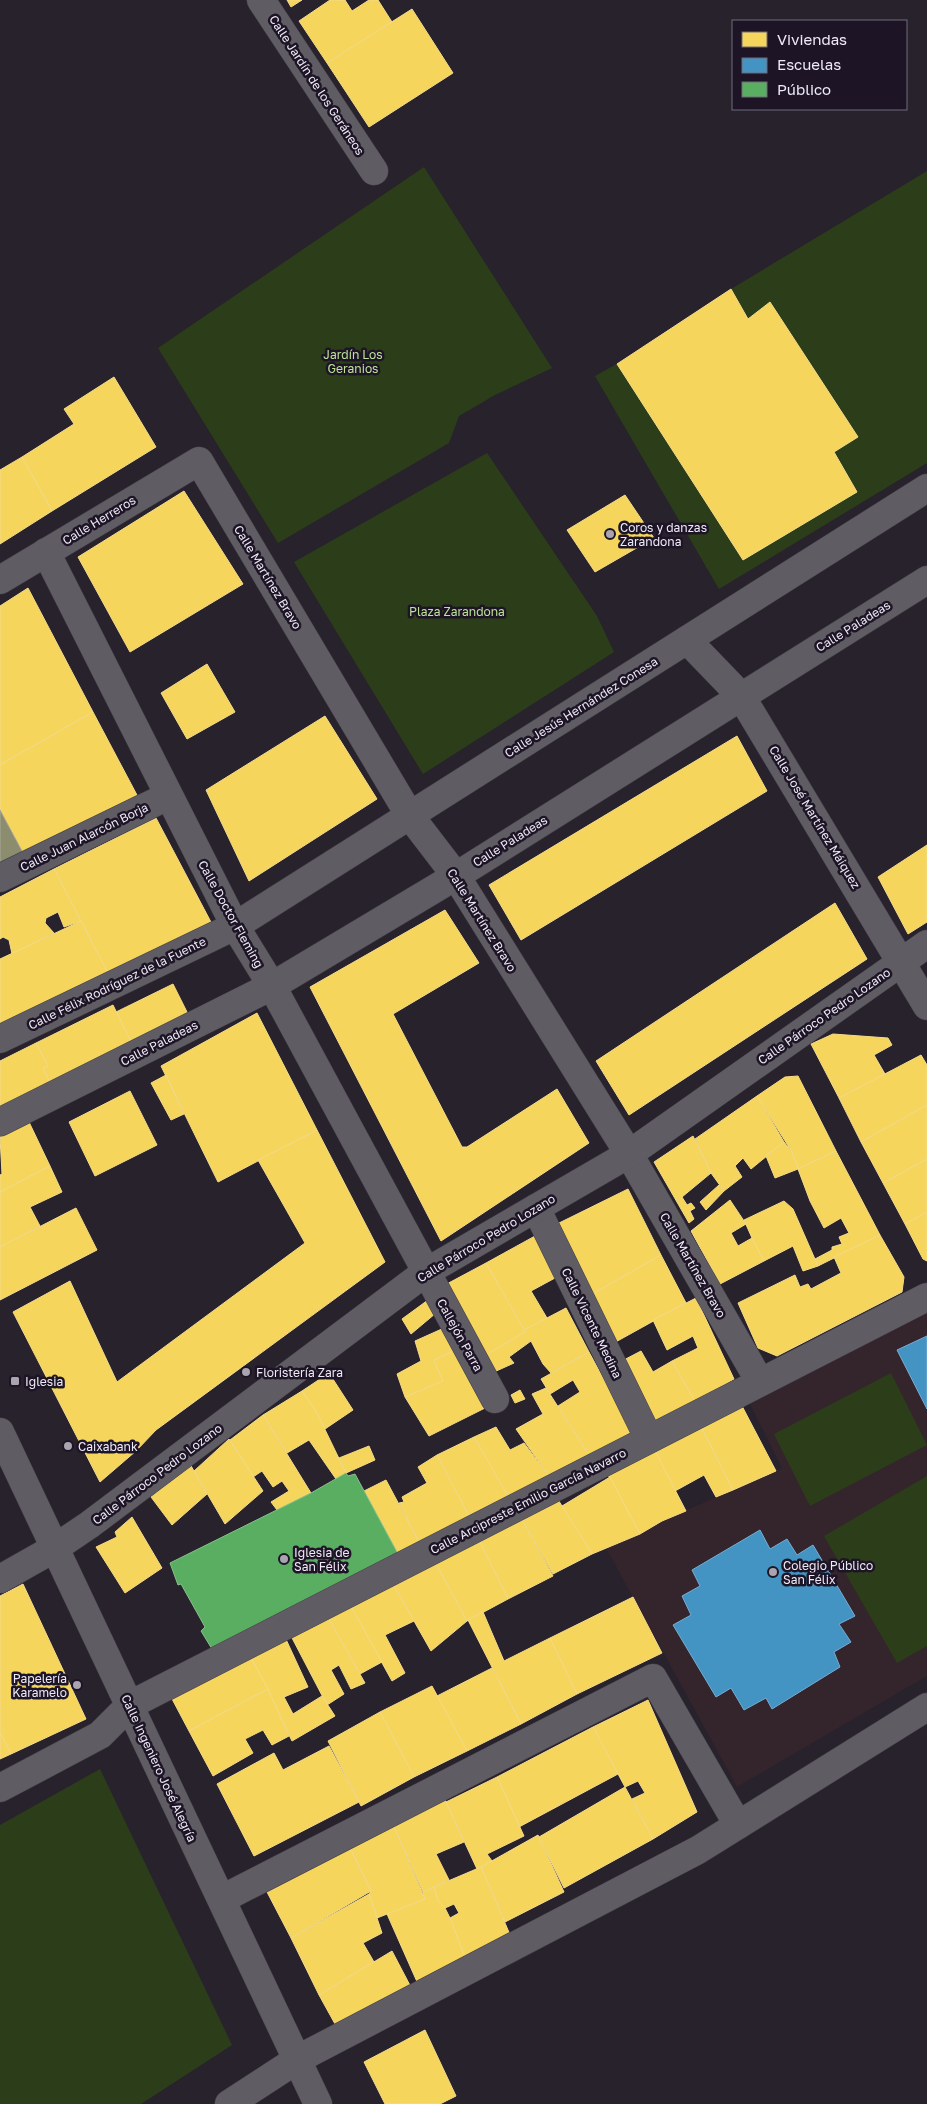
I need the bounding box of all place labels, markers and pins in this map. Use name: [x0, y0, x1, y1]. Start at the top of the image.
place label: Coros y danzas Zarandona: [620, 520, 707, 549]
marker: Coros y danzas Zarandona: [604, 528, 616, 540]
place label: Floristería Zara: [256, 1365, 343, 1380]
marker: Floristería Zara: [240, 1366, 252, 1378]
place label: Iglesia: [25, 1374, 63, 1389]
marker: Iglesia: [9, 1375, 21, 1387]
place label: Caixabank: [78, 1439, 138, 1454]
marker: Caixabank: [62, 1440, 74, 1452]
place label: Iglesia de San Félix: [294, 1545, 350, 1574]
marker: Iglesia de San Félix: [278, 1553, 290, 1565]
place label: Colegio Público San Félix: [783, 1558, 873, 1587]
marker: Colegio Público San Félix: [767, 1566, 779, 1578]
place label: Papelería Karamelo: [12, 1671, 67, 1700]
marker: Papelería Karamelo: [71, 1679, 83, 1691]

